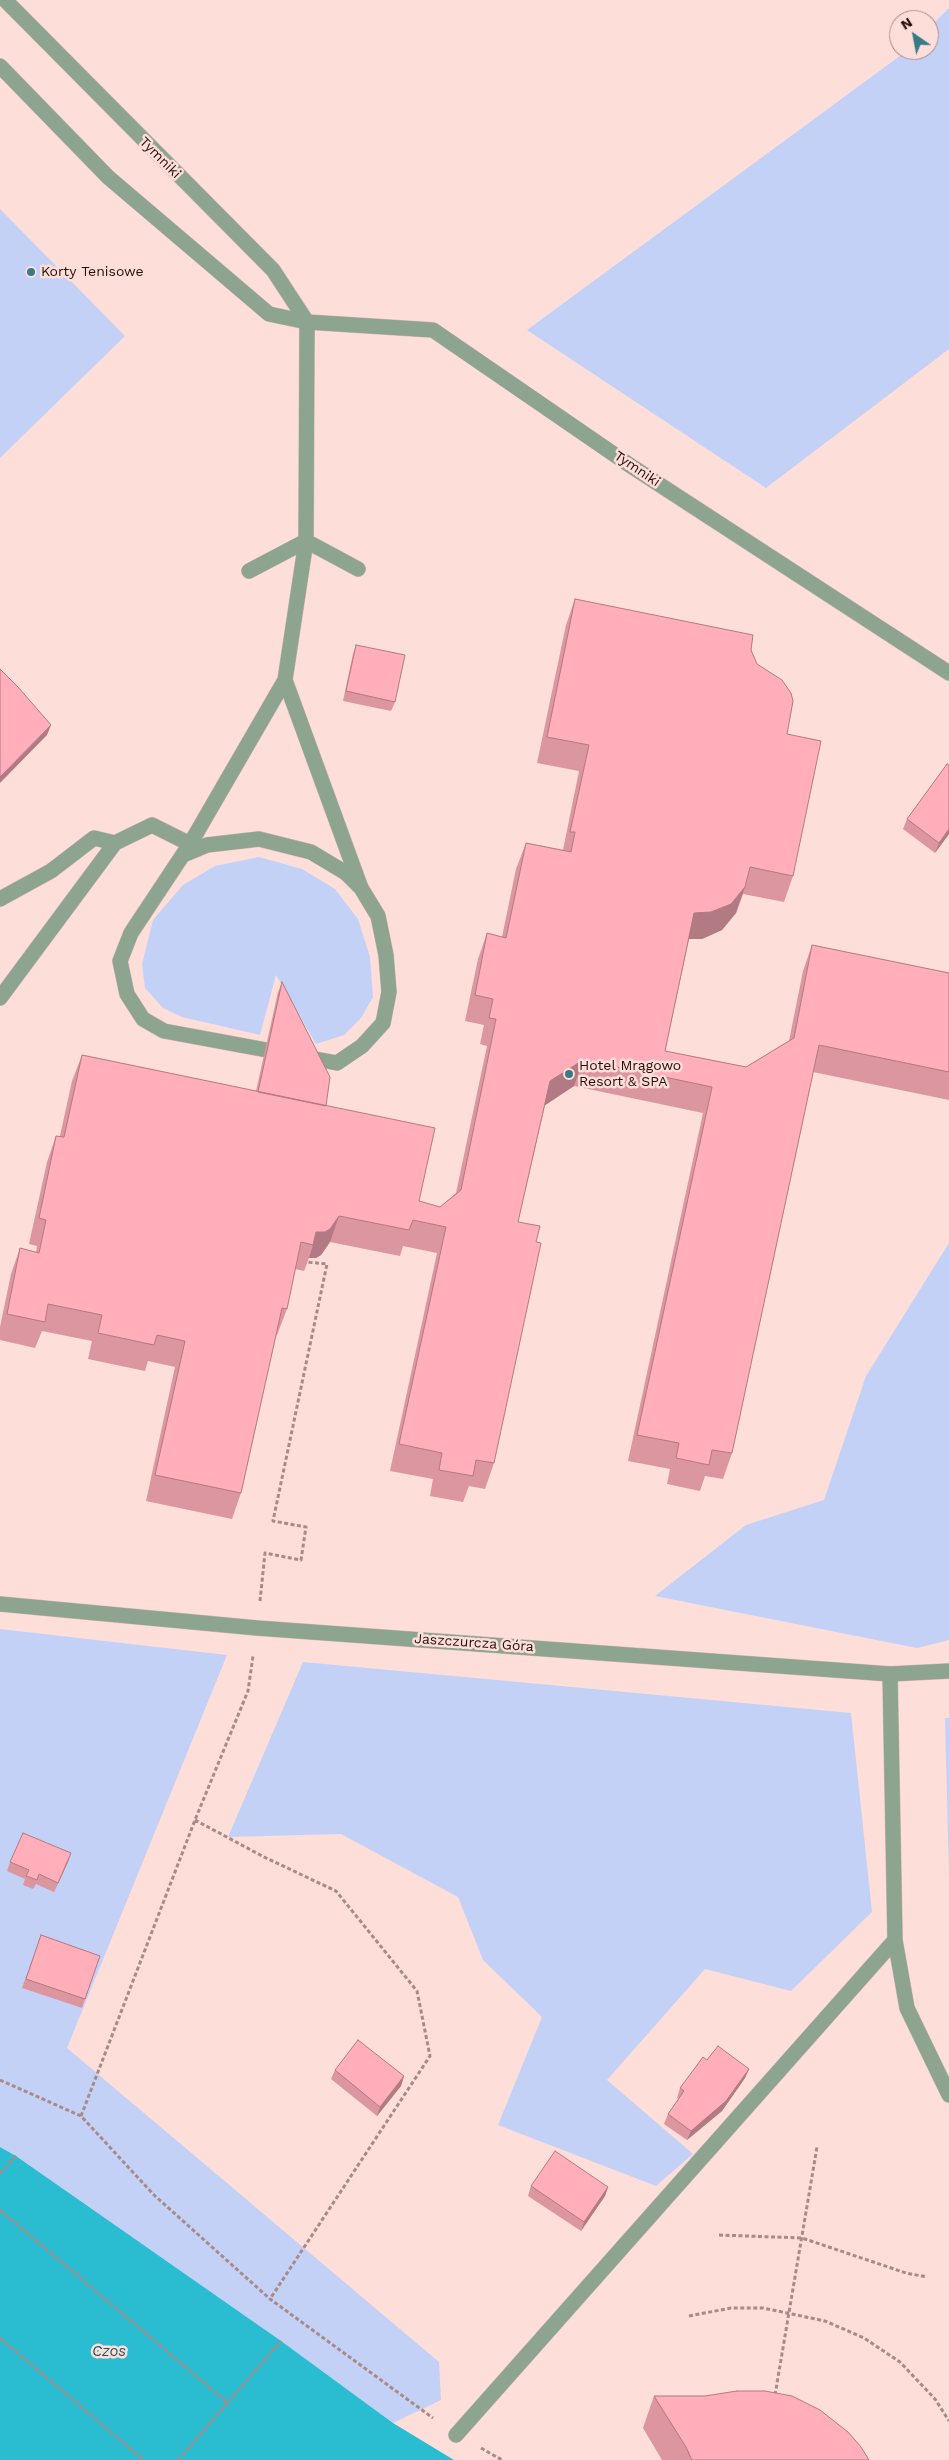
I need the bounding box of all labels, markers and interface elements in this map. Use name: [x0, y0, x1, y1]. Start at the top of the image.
north arrow: [889, 10, 939, 60]
text: N: [898, 14, 915, 33]
street label: Tymniki: [136, 134, 184, 182]
place label: Korty Tenisowe: [41, 264, 144, 280]
marker: Korty Tenisowe: [25, 266, 37, 278]
street label: Tymniki: [611, 448, 663, 490]
place label: Hotel Mrągowo Resort & SPA: [579, 1058, 681, 1090]
marker: Hotel Mrągowo Resort & SPA: [563, 1068, 575, 1080]
street label: Jaszczurcza Góra: [414, 1630, 534, 1656]
water label: Czos: [92, 2343, 126, 2361]

